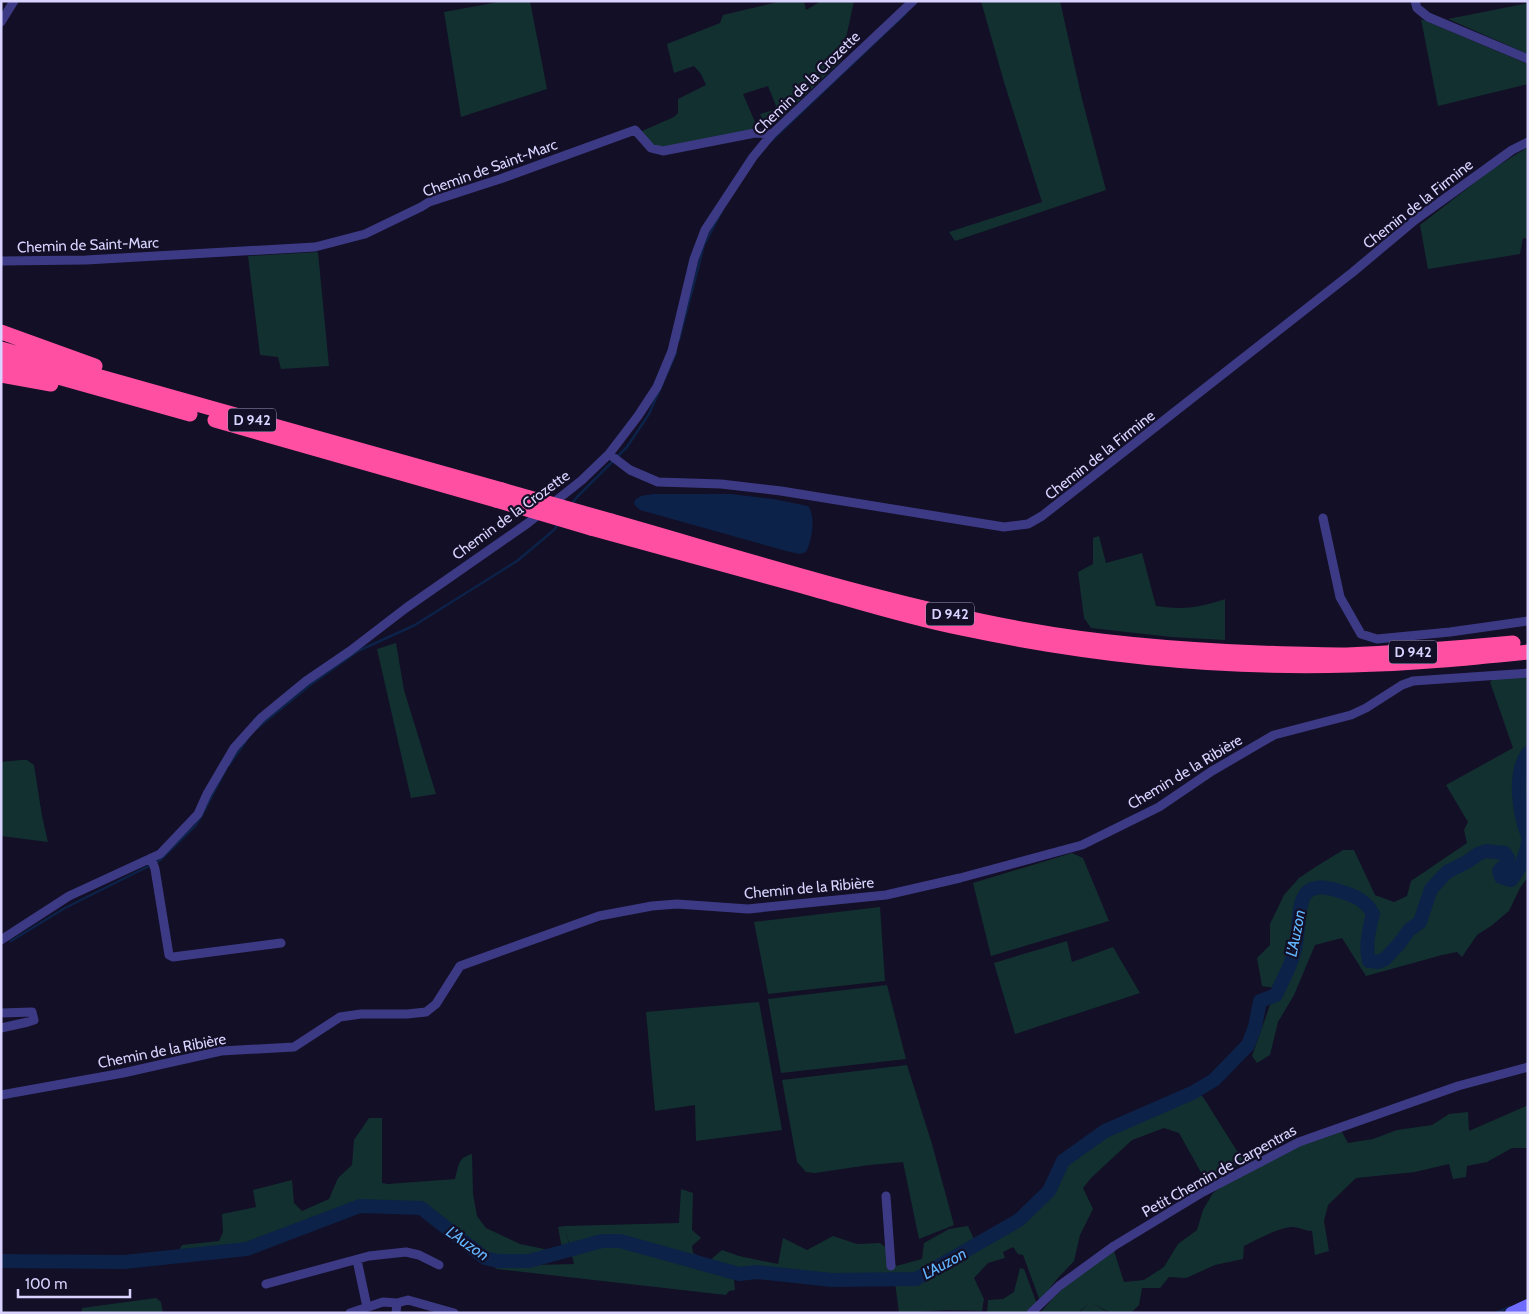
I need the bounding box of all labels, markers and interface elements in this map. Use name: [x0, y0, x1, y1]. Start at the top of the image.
street label: Chemin de la Crozette: [750, 27, 864, 138]
street label: Chemin de Saint-Marc: [420, 135, 560, 201]
street label: Chemin de la Firmine: [1359, 155, 1477, 253]
street label: Chemin de Saint-Marc: [17, 234, 159, 256]
street label: Chemin de la Firmine: [1041, 406, 1159, 504]
road number: D 942: [228, 408, 276, 432]
street label: Chemin de la Crozette: [449, 466, 573, 564]
road number: D 942: [926, 602, 974, 626]
road number: D 942: [1389, 640, 1437, 664]
street label: Chemin de la Ribière: [1125, 731, 1246, 813]
street label: Chemin de la Ribière: [743, 873, 875, 903]
water label: L'Auzon: [1282, 908, 1309, 958]
street label: Chemin de la Ribière: [96, 1030, 228, 1072]
street label: Petit Chemin de Carpentras: [1139, 1121, 1299, 1221]
water label: L'Auzon: [443, 1222, 493, 1265]
water label: L'Auzon: [919, 1244, 970, 1283]
scale bar: [18, 1266, 130, 1298]
text: 100 m: [25, 1275, 67, 1293]

